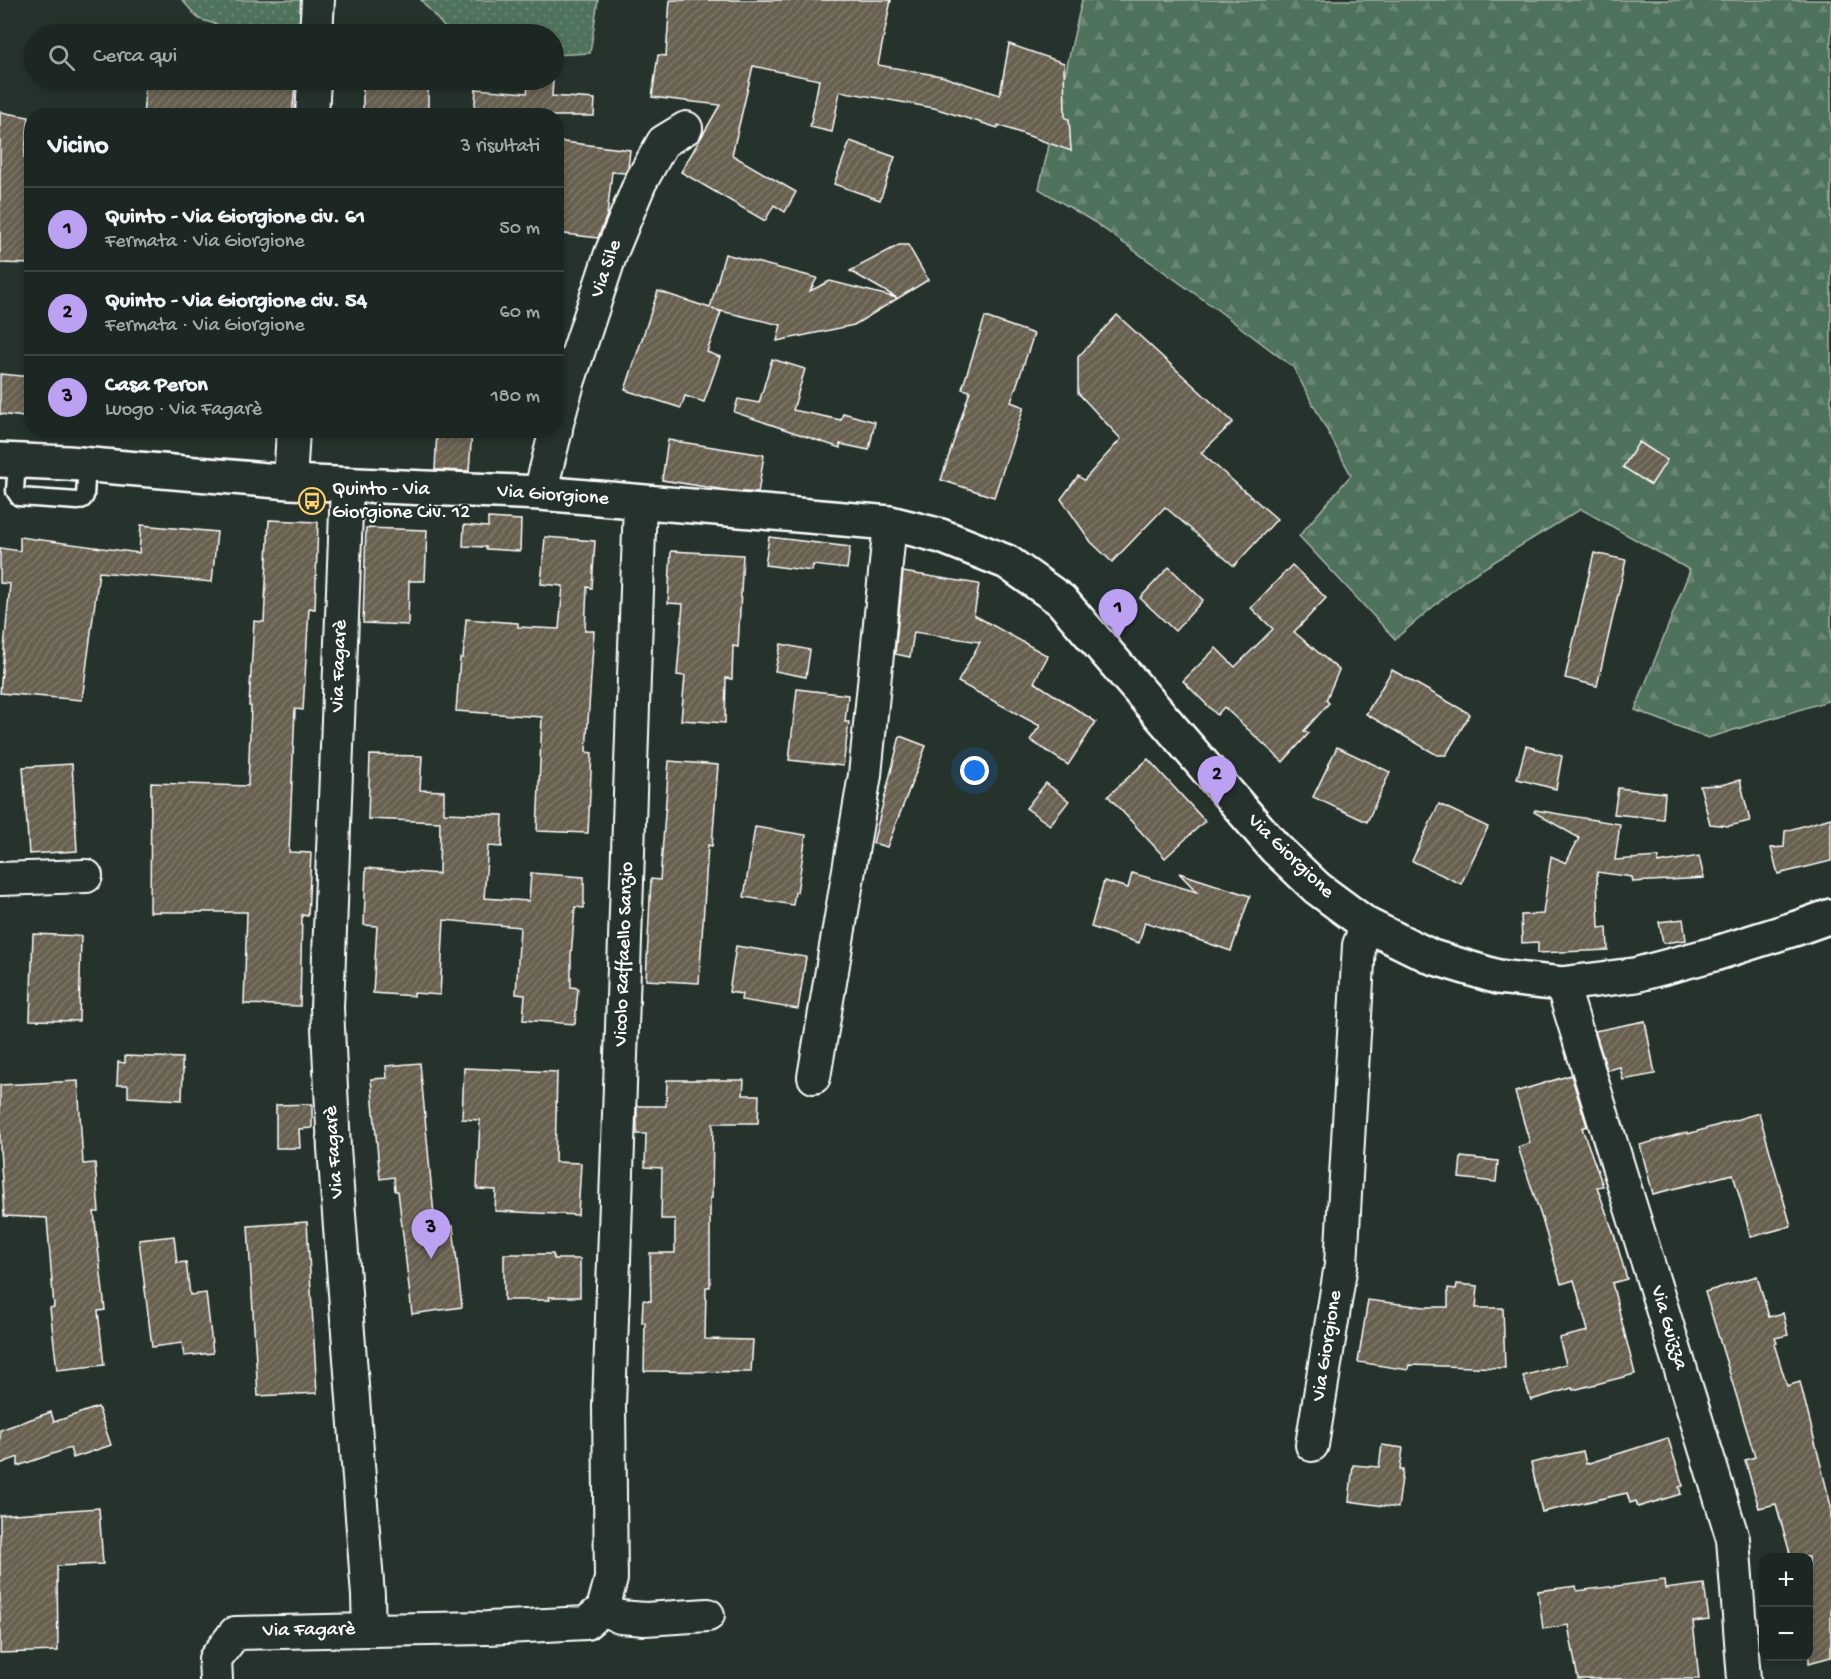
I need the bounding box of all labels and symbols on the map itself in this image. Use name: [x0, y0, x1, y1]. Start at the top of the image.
street label: Via Sile: [586, 236, 628, 302]
place label: Quinto - Via Giorgione Civ. 12: [332, 479, 470, 525]
street label: Via Giorgione: [496, 481, 610, 511]
bus stop icon: Quinto - Via Giorgione Civ. 12: [297, 486, 327, 516]
pin: 1: [1098, 590, 1138, 639]
street label: Via Fagarè: [327, 619, 353, 714]
your location: [960, 756, 989, 785]
pin: 2: [1198, 756, 1236, 806]
street label: Via Giorgione: [1241, 809, 1339, 905]
street label: Vicolo Raffaello Sanzio: [610, 861, 640, 1048]
street label: Via Fagarè: [320, 1104, 350, 1200]
pin: 3: [412, 1210, 450, 1259]
street label: Via Guizza: [1644, 1282, 1692, 1374]
street label: Via Giorgione: [1308, 1288, 1348, 1404]
street label: Via Fagarè: [262, 1619, 356, 1643]

